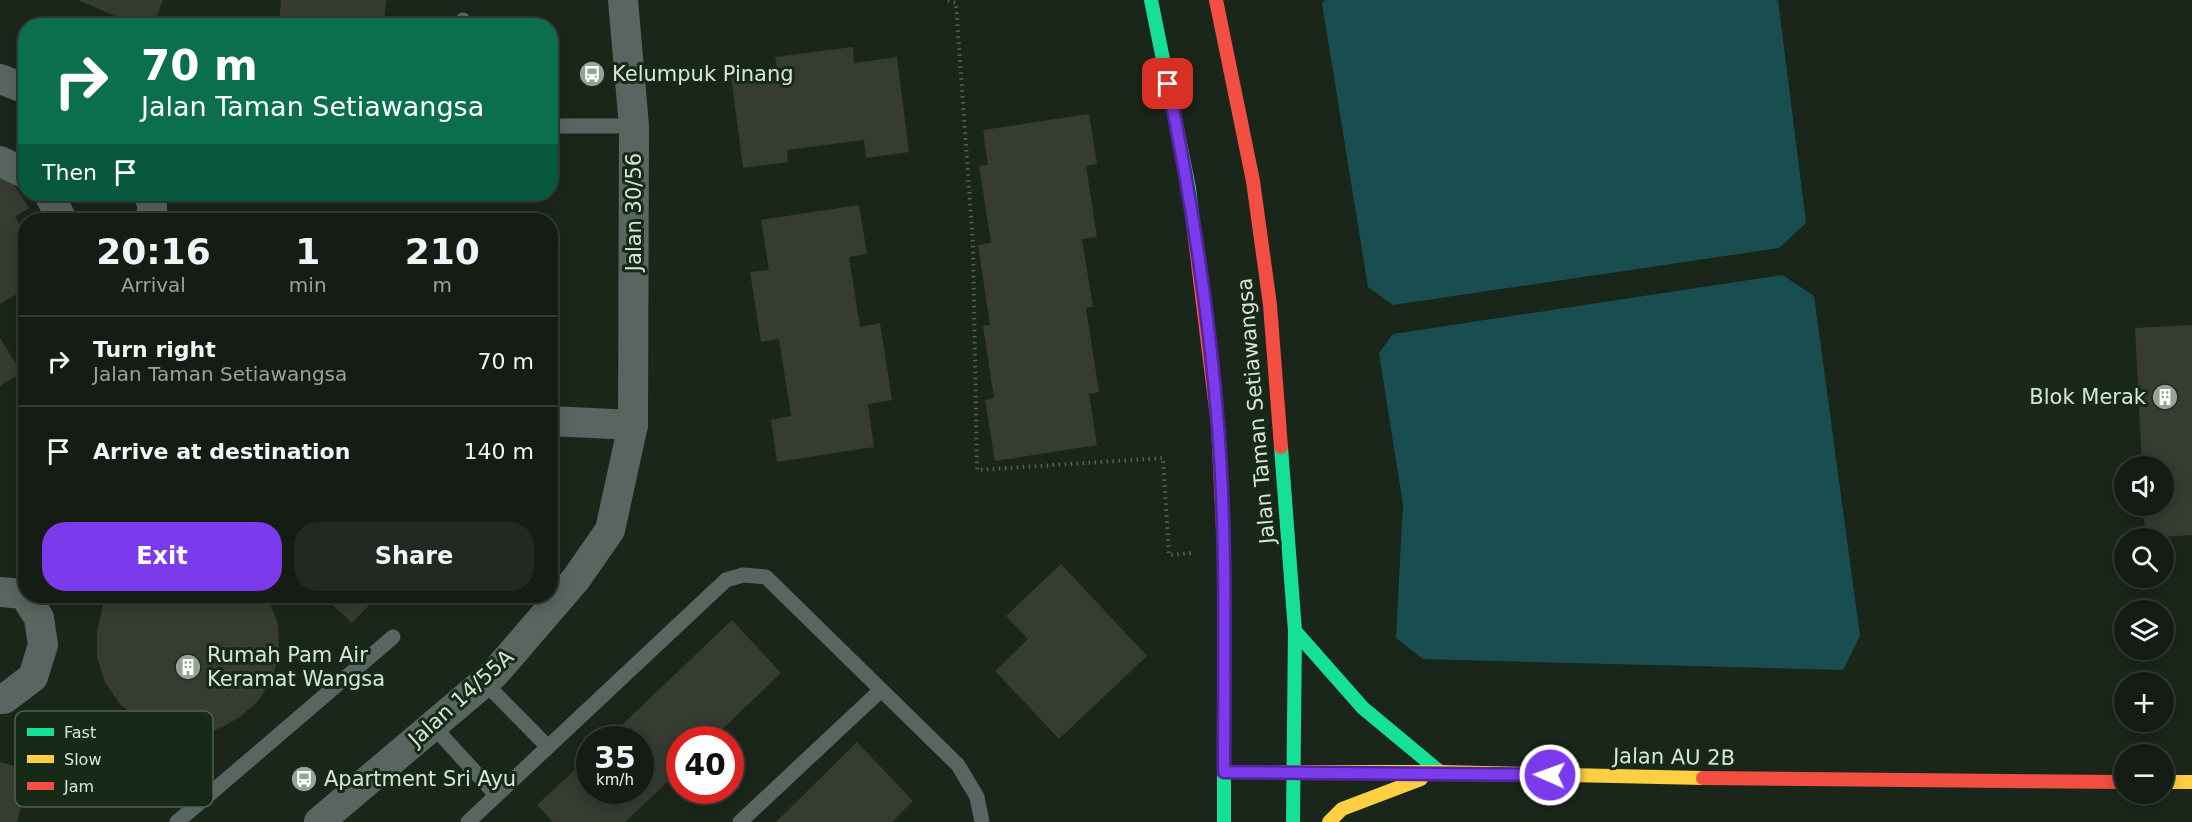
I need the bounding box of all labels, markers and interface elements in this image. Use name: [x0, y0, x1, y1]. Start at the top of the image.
text: 70 m: [141, 41, 258, 90]
icon: right: [42, 42, 120, 120]
pin: [1142, 58, 1193, 109]
bus stop icon: Kelumpuk Pinang: [577, 59, 607, 89]
place label: Kelumpuk Pinang: [612, 62, 794, 86]
icon: arrive: [1151, 67, 1184, 100]
text: Jalan Taman Setiawangsa: [141, 91, 484, 122]
street label: Jalan 30/56: [622, 153, 646, 273]
icon: arrive: [109, 156, 142, 189]
text: Then: [42, 160, 97, 185]
text: 20:16: [96, 231, 211, 272]
text: 1: [295, 231, 320, 272]
text: 210: [405, 231, 480, 272]
text: Arrival: [121, 273, 186, 297]
text: min: [289, 273, 327, 297]
text: m: [433, 273, 452, 297]
street label: Jalan Taman Setiawangsa: [1232, 277, 1280, 547]
text: Turn right: [93, 337, 216, 362]
icon: right: [42, 345, 75, 378]
text: 70 m: [478, 349, 534, 374]
text: Jalan Taman Setiawangsa: [93, 362, 347, 386]
building icon: Blok Merak: [2150, 382, 2180, 412]
place label: Blok Merak: [2029, 385, 2147, 409]
icon: arrive: [42, 435, 75, 468]
text: Arrive at destination: [93, 439, 350, 464]
text: 140 m: [464, 439, 534, 464]
map controls: [2114, 456, 2174, 804]
button: sound: [2114, 456, 2174, 516]
button: Exit: [42, 522, 282, 591]
button: Share: [294, 522, 534, 591]
button: search: [2114, 528, 2174, 588]
button: layers: [2114, 600, 2174, 660]
place label: Rumah Pam Air Keramat Wangsa: [207, 643, 385, 691]
street label: Jalan 14/55A: [402, 644, 519, 753]
building icon: Rumah Pam Air Keramat Wangsa: [173, 652, 203, 682]
button: +: [2114, 672, 2174, 732]
legend: [15, 711, 213, 807]
text: Fast: [64, 723, 96, 742]
speed limit sign: 40: [666, 726, 744, 804]
text: 35: [594, 740, 636, 775]
position arrow: [1518, 743, 1582, 807]
street label: Jalan AU 2B: [1611, 744, 1735, 770]
button: −: [2114, 744, 2174, 804]
text: Slow: [64, 750, 101, 769]
bus stop icon: Apartment Sri Ayu: [289, 764, 319, 794]
place label: Apartment Sri Ayu: [324, 767, 516, 791]
text: km/h: [596, 771, 634, 789]
text: Jam: [63, 777, 94, 796]

